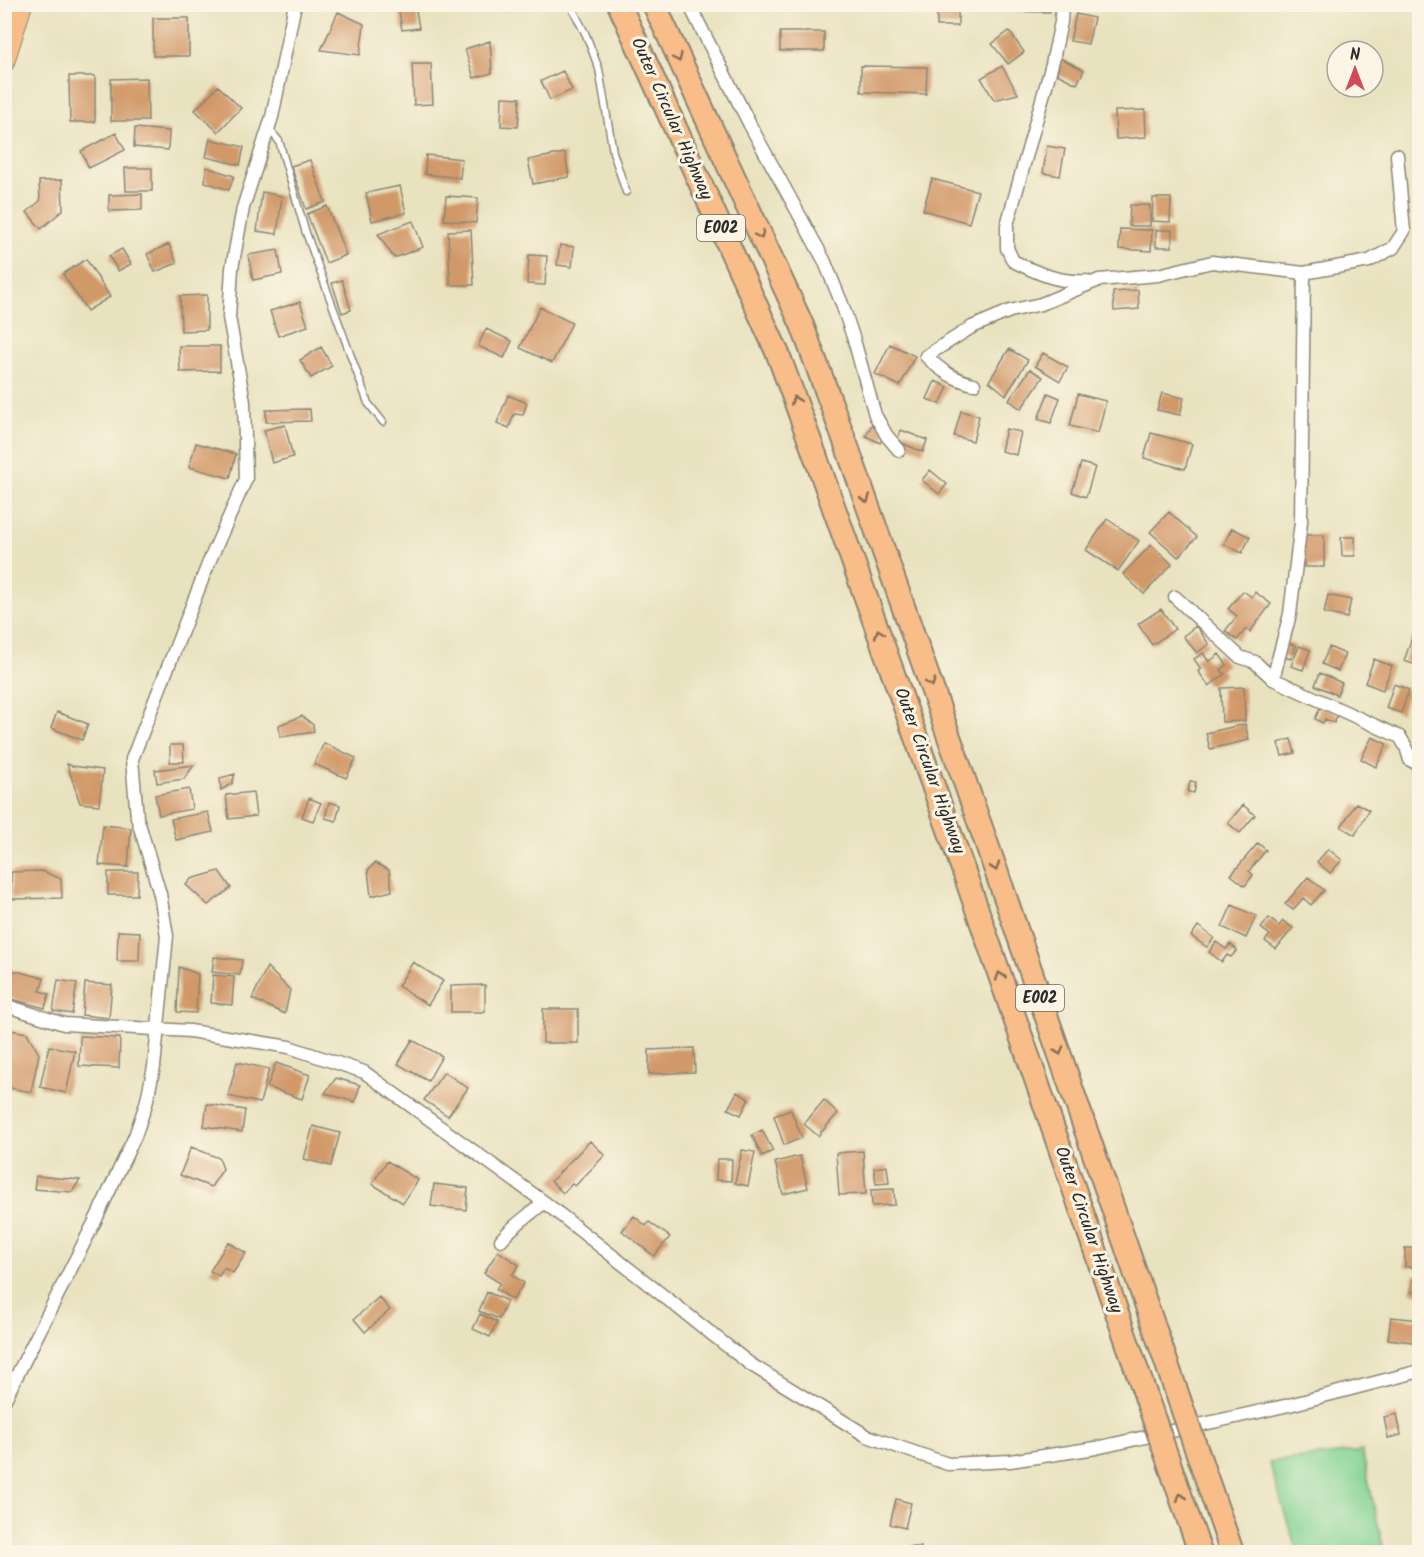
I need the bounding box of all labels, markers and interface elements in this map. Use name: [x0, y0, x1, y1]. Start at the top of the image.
street label: Outer Circular Highway: [622, 33, 720, 205]
north arrow: [1325, 39, 1385, 99]
text: N: [1350, 43, 1360, 68]
one-way arrow: [671, 51, 683, 62]
road number: E002: [697, 215, 745, 241]
one-way arrow: [753, 228, 765, 239]
one-way arrow: [789, 395, 802, 406]
one-way arrow: [859, 493, 872, 503]
one-way arrow: [874, 628, 887, 639]
one-way arrow: [923, 677, 936, 688]
street label: Outer Circular Highway: [885, 684, 973, 859]
one-way arrow: [987, 861, 1000, 872]
one-way arrow: [995, 971, 1008, 981]
road number: E002: [1016, 985, 1064, 1011]
one-way arrow: [1051, 1045, 1064, 1056]
street label: Outer Circular Highway: [1046, 1142, 1130, 1318]
one-way arrow: [1175, 1492, 1188, 1503]

